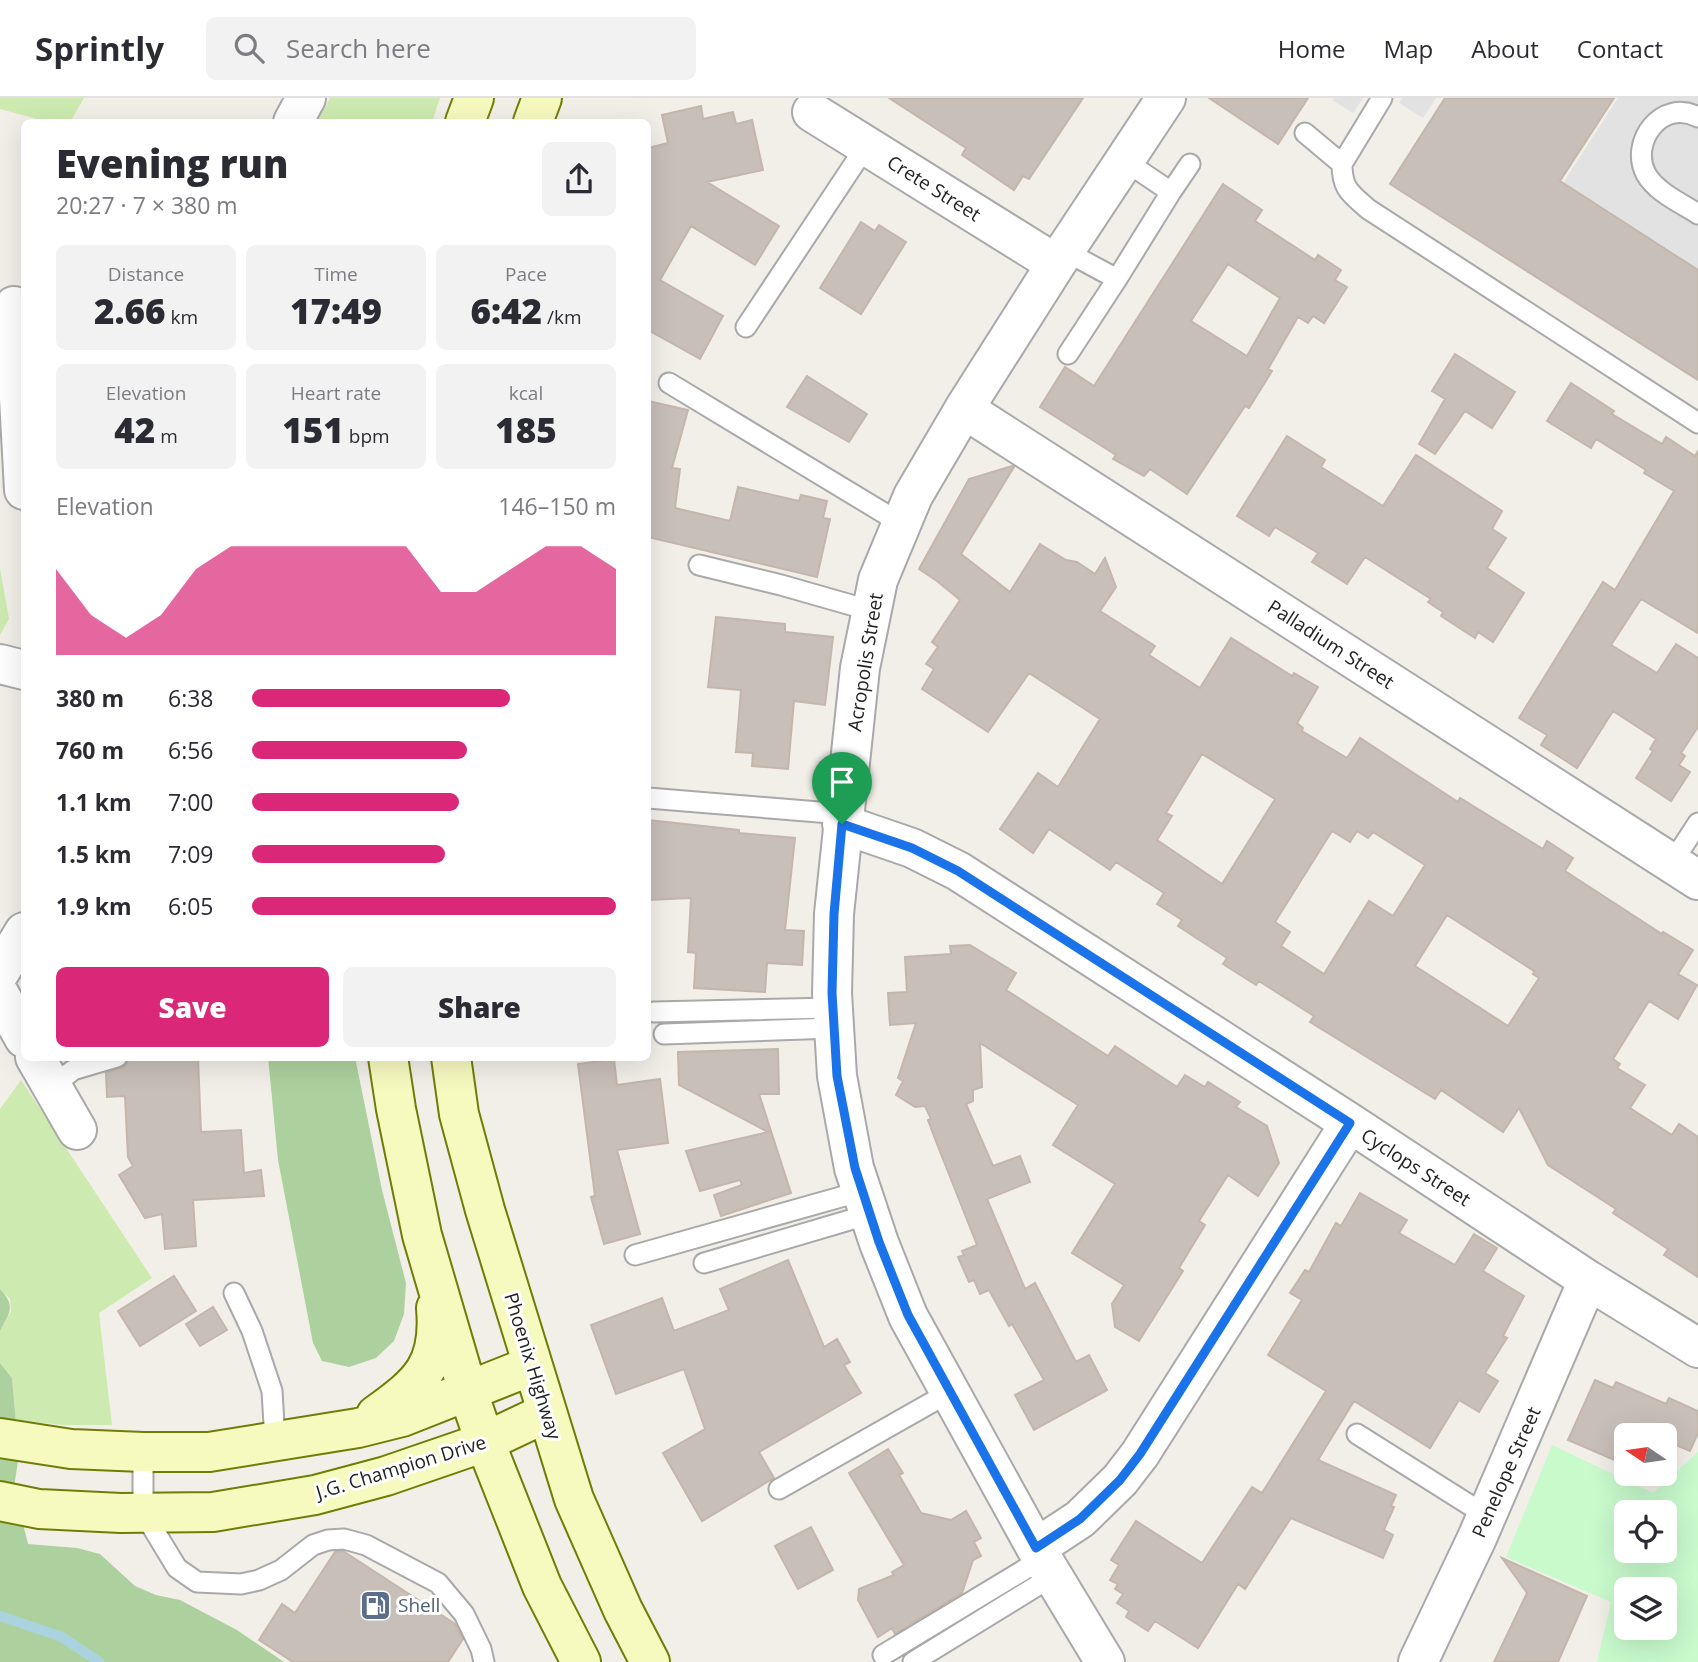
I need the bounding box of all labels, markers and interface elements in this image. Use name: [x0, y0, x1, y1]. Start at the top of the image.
search box: [206, 17, 696, 80]
text: Sprintly: [35, 26, 164, 71]
icon: search: [230, 29, 268, 67]
text: Search here: [286, 30, 431, 66]
text: Home: [1278, 32, 1346, 65]
text: Map: [1384, 32, 1433, 65]
text: About: [1471, 32, 1539, 65]
text: Contact: [1577, 32, 1663, 65]
text: Evening run: [56, 137, 288, 189]
button: share: [542, 142, 616, 216]
street label: Crete Street: [882, 149, 986, 227]
text: 20:27 · 7 × 380 m: [56, 189, 238, 221]
text: Distance: [108, 261, 184, 287]
text: Time: [314, 261, 358, 287]
text: Pace: [505, 261, 547, 287]
text: 2.66: [94, 287, 166, 334]
text: 17:49: [290, 287, 382, 334]
text: 6:42: [470, 287, 542, 334]
text: km: [166, 304, 198, 330]
text: /km: [542, 304, 582, 330]
text: Elevation: [106, 380, 186, 406]
text: Heart rate: [291, 380, 381, 406]
text: kcal: [509, 380, 543, 406]
text: 42: [114, 406, 155, 453]
text: 151: [282, 406, 344, 453]
text: 185: [495, 406, 557, 453]
text: m: [155, 423, 178, 449]
text: bpm: [344, 423, 390, 449]
text: Elevation: [56, 490, 154, 522]
text: 146–150 m: [498, 490, 616, 522]
street label: Acropolis Street: [841, 591, 889, 733]
street label: Palladium Street: [1263, 593, 1399, 695]
text: 380 m: [56, 682, 124, 714]
text: 6:38: [168, 682, 214, 714]
text: 760 m: [56, 734, 124, 766]
text: 6:56: [168, 734, 214, 766]
pin: [812, 752, 872, 824]
icon: arrive: [823, 763, 861, 801]
text: 1.1 km: [56, 786, 132, 818]
text: 7:00: [168, 786, 214, 818]
text: 1.5 km: [56, 838, 132, 870]
text: 7:09: [168, 838, 214, 870]
text: 1.9 km: [56, 890, 132, 922]
text: 6:05: [168, 890, 214, 922]
button: Save: [56, 967, 329, 1047]
button: Share: [343, 967, 616, 1047]
street label: Cyclops Street: [1356, 1122, 1476, 1212]
street label: Phoenix Highway: [498, 1289, 568, 1443]
street label: Penelope Street: [1465, 1402, 1547, 1542]
north arrow: [1614, 1423, 1676, 1486]
map controls: [1614, 1423, 1677, 1640]
street label: J.G. Champion Drive: [311, 1429, 489, 1506]
button: locate: [1614, 1500, 1677, 1563]
button: layers: [1614, 1577, 1677, 1640]
fuel station icon: Shell: [358, 1588, 392, 1622]
place label: Shell: [398, 1592, 440, 1618]

